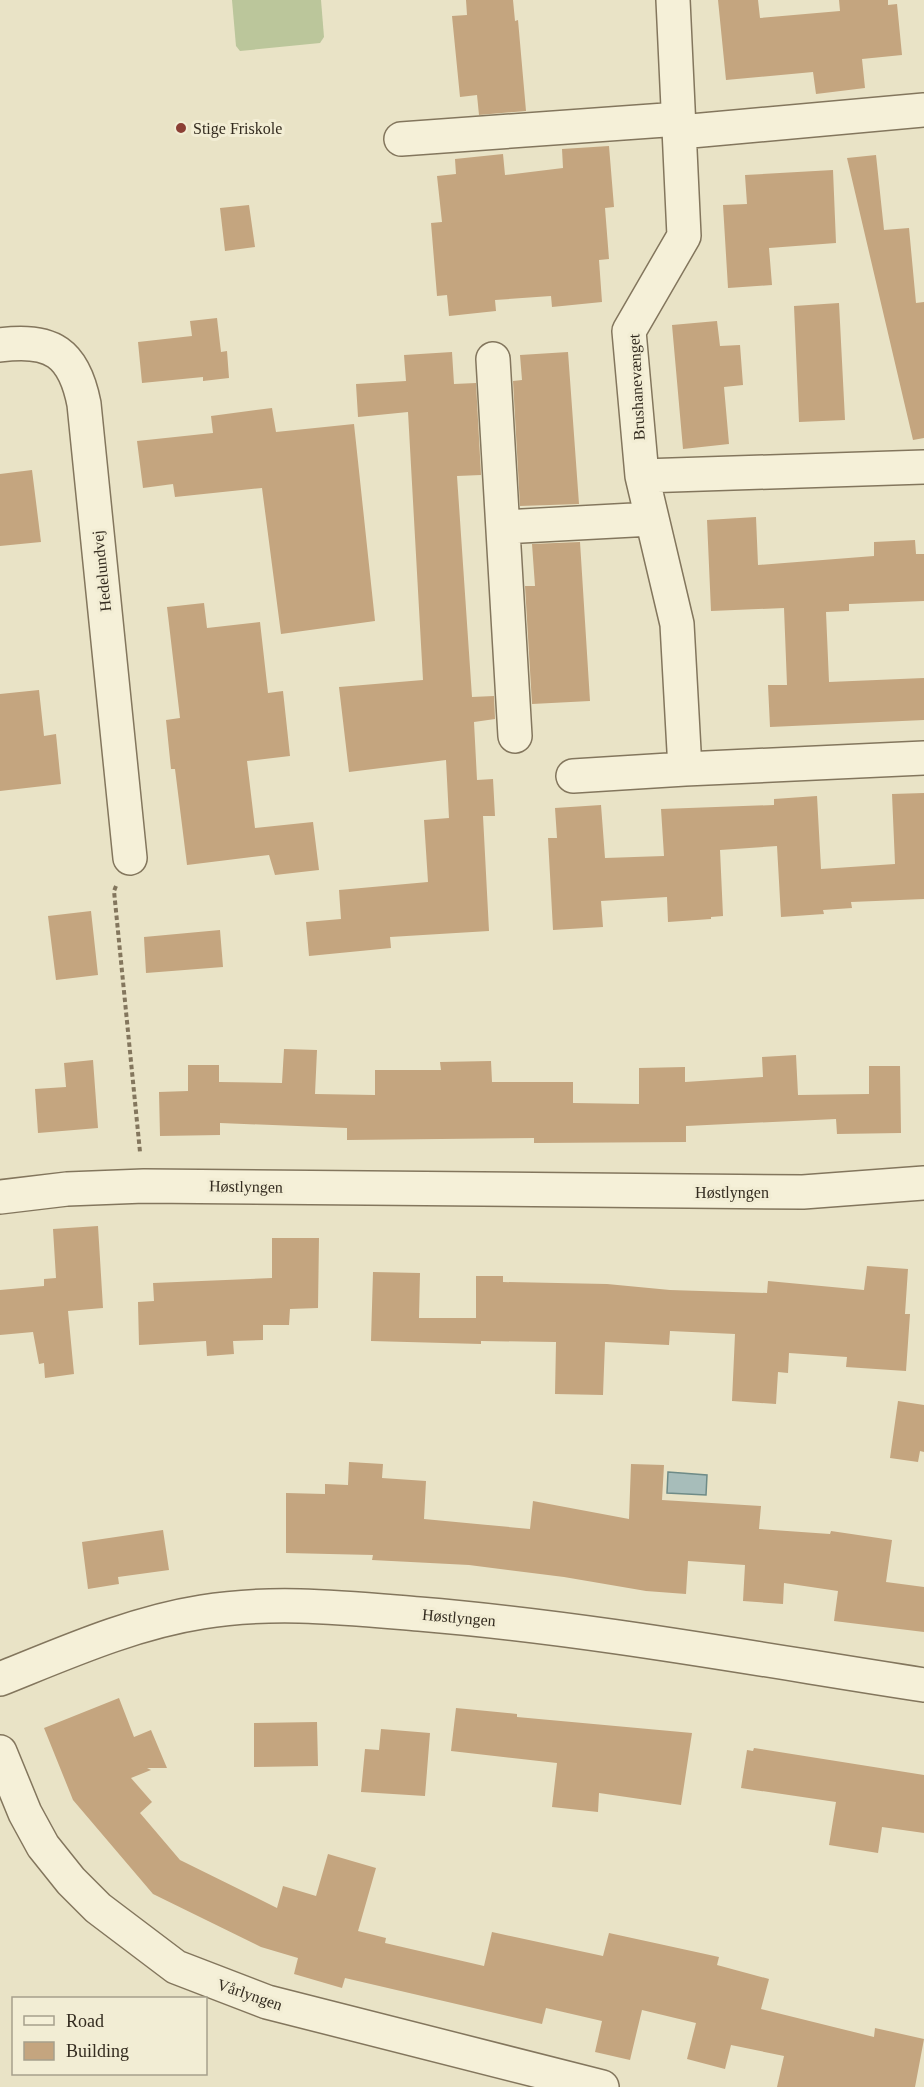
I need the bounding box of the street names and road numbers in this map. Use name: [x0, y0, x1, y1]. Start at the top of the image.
street label: Brushanevænget: [625, 333, 649, 441]
street label: Hedelundvej: [89, 529, 115, 612]
street label: Høstlyngen: [209, 1177, 283, 1197]
street label: Høstlyngen: [695, 1184, 769, 1202]
street label: Høstlyngen: [421, 1606, 496, 1630]
street label: Vårlyngen: [215, 1975, 285, 2014]

